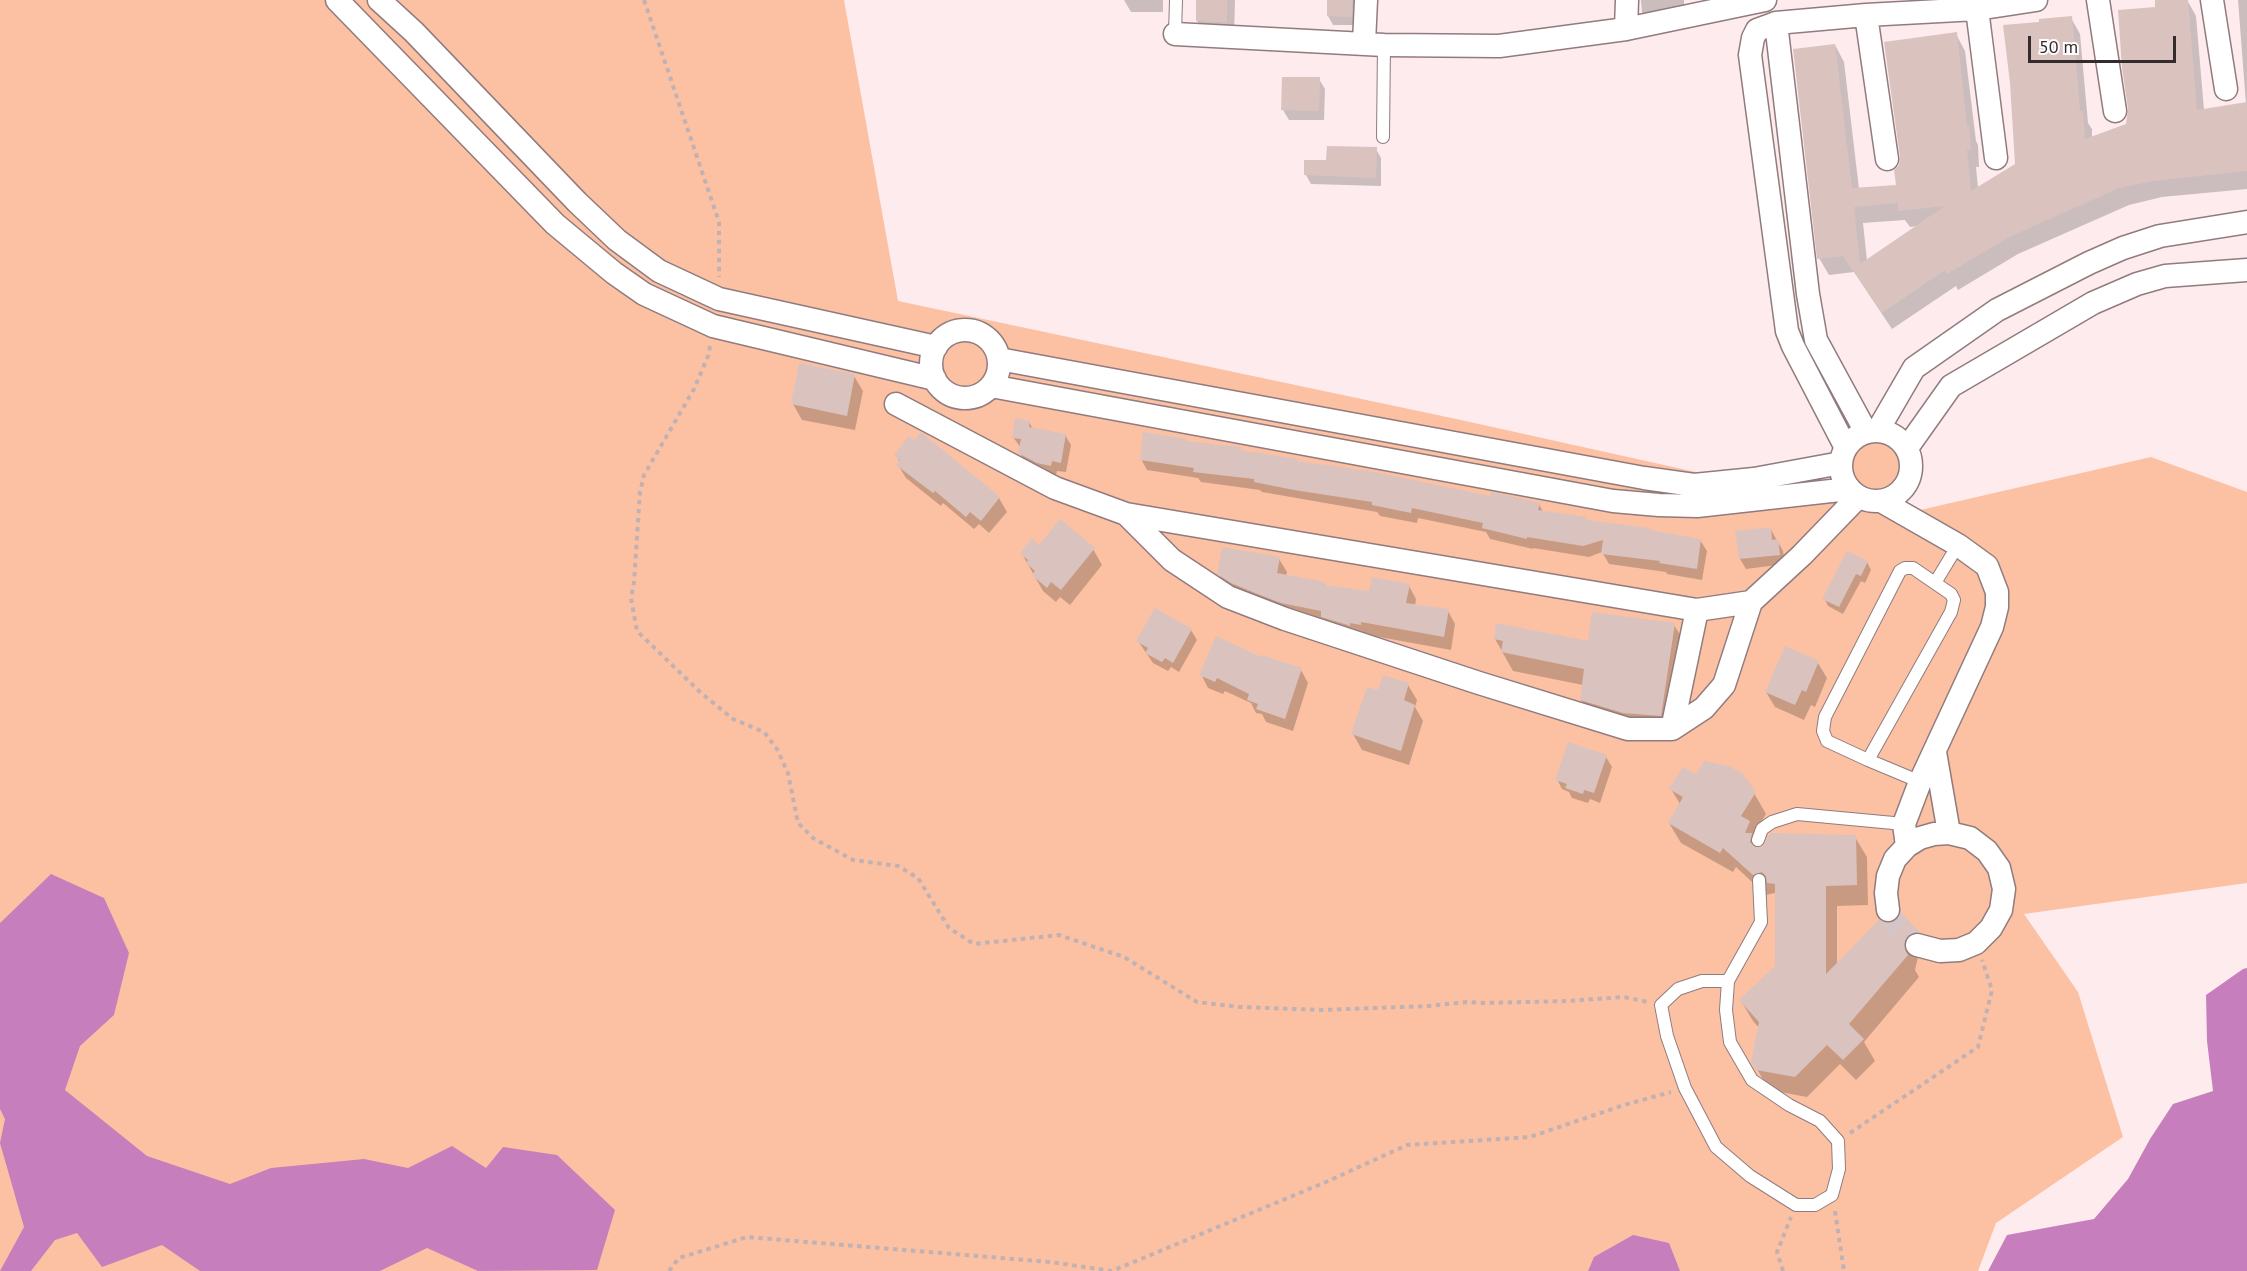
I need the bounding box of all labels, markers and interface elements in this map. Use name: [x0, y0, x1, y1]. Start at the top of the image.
scale bar: [2031, 24, 2180, 62]
text: 50 m: [2039, 35, 2078, 58]

